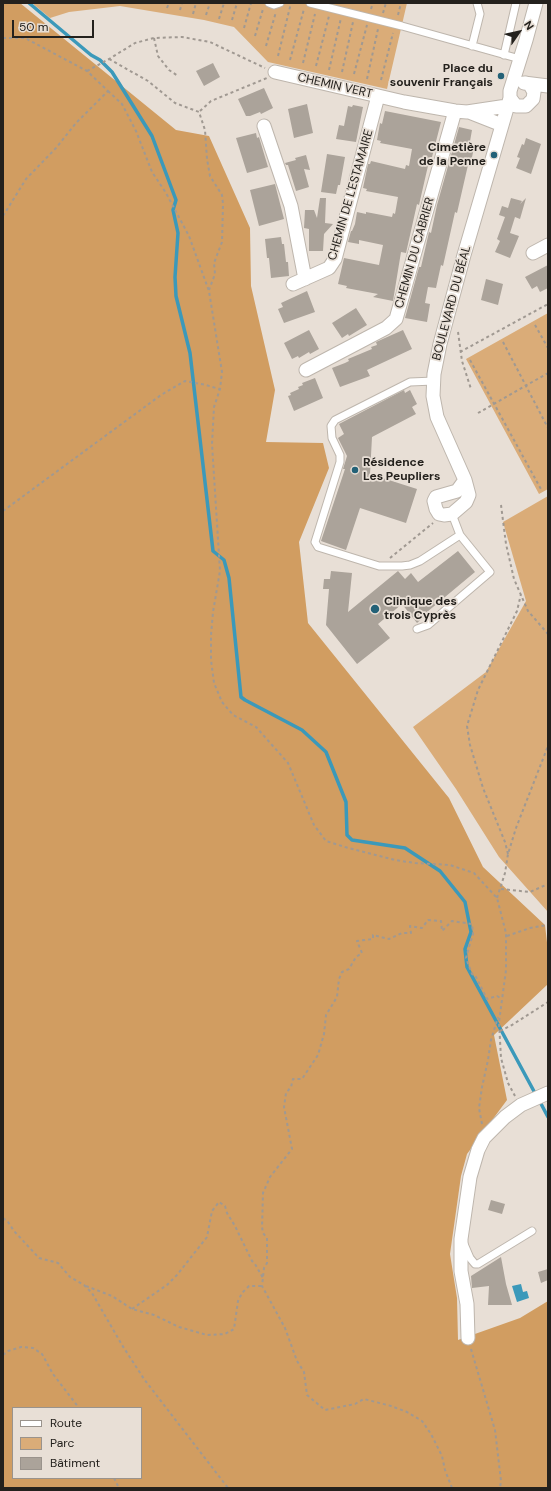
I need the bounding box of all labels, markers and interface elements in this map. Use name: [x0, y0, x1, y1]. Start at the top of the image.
scale bar: [14, 12, 96, 38]
north arrow: [499, 12, 539, 52]
text: N: [521, 18, 537, 33]
text: 50 m: [19, 19, 48, 35]
place label: Place du souvenir Français: [390, 62, 493, 90]
street label: CHEMIN VERT: [296, 70, 374, 102]
marker: Place du souvenir Français: [496, 71, 506, 81]
street label: CHEMIN DE L'ESTAMAIRE: [325, 128, 377, 262]
place label: Cimetière de la Penne: [419, 141, 486, 169]
marker: Cimetière de la Penne: [489, 150, 499, 160]
street label: CHEMIN DU CABRIER: [392, 196, 438, 310]
street label: BOULEVARD DU BÉAL: [430, 244, 474, 362]
place label: Résidence Les Peupliers: [363, 456, 440, 484]
marker: Résidence Les Peupliers: [350, 465, 360, 475]
place label: Clinique des trois Cyprès: [384, 595, 457, 623]
marker: Clinique des trois Cyprès: [369, 603, 381, 615]
legend: [12, 1407, 142, 1479]
text: Route: [50, 1415, 82, 1431]
text: Parc: [50, 1435, 74, 1451]
text: Bâtiment: [50, 1455, 100, 1471]

